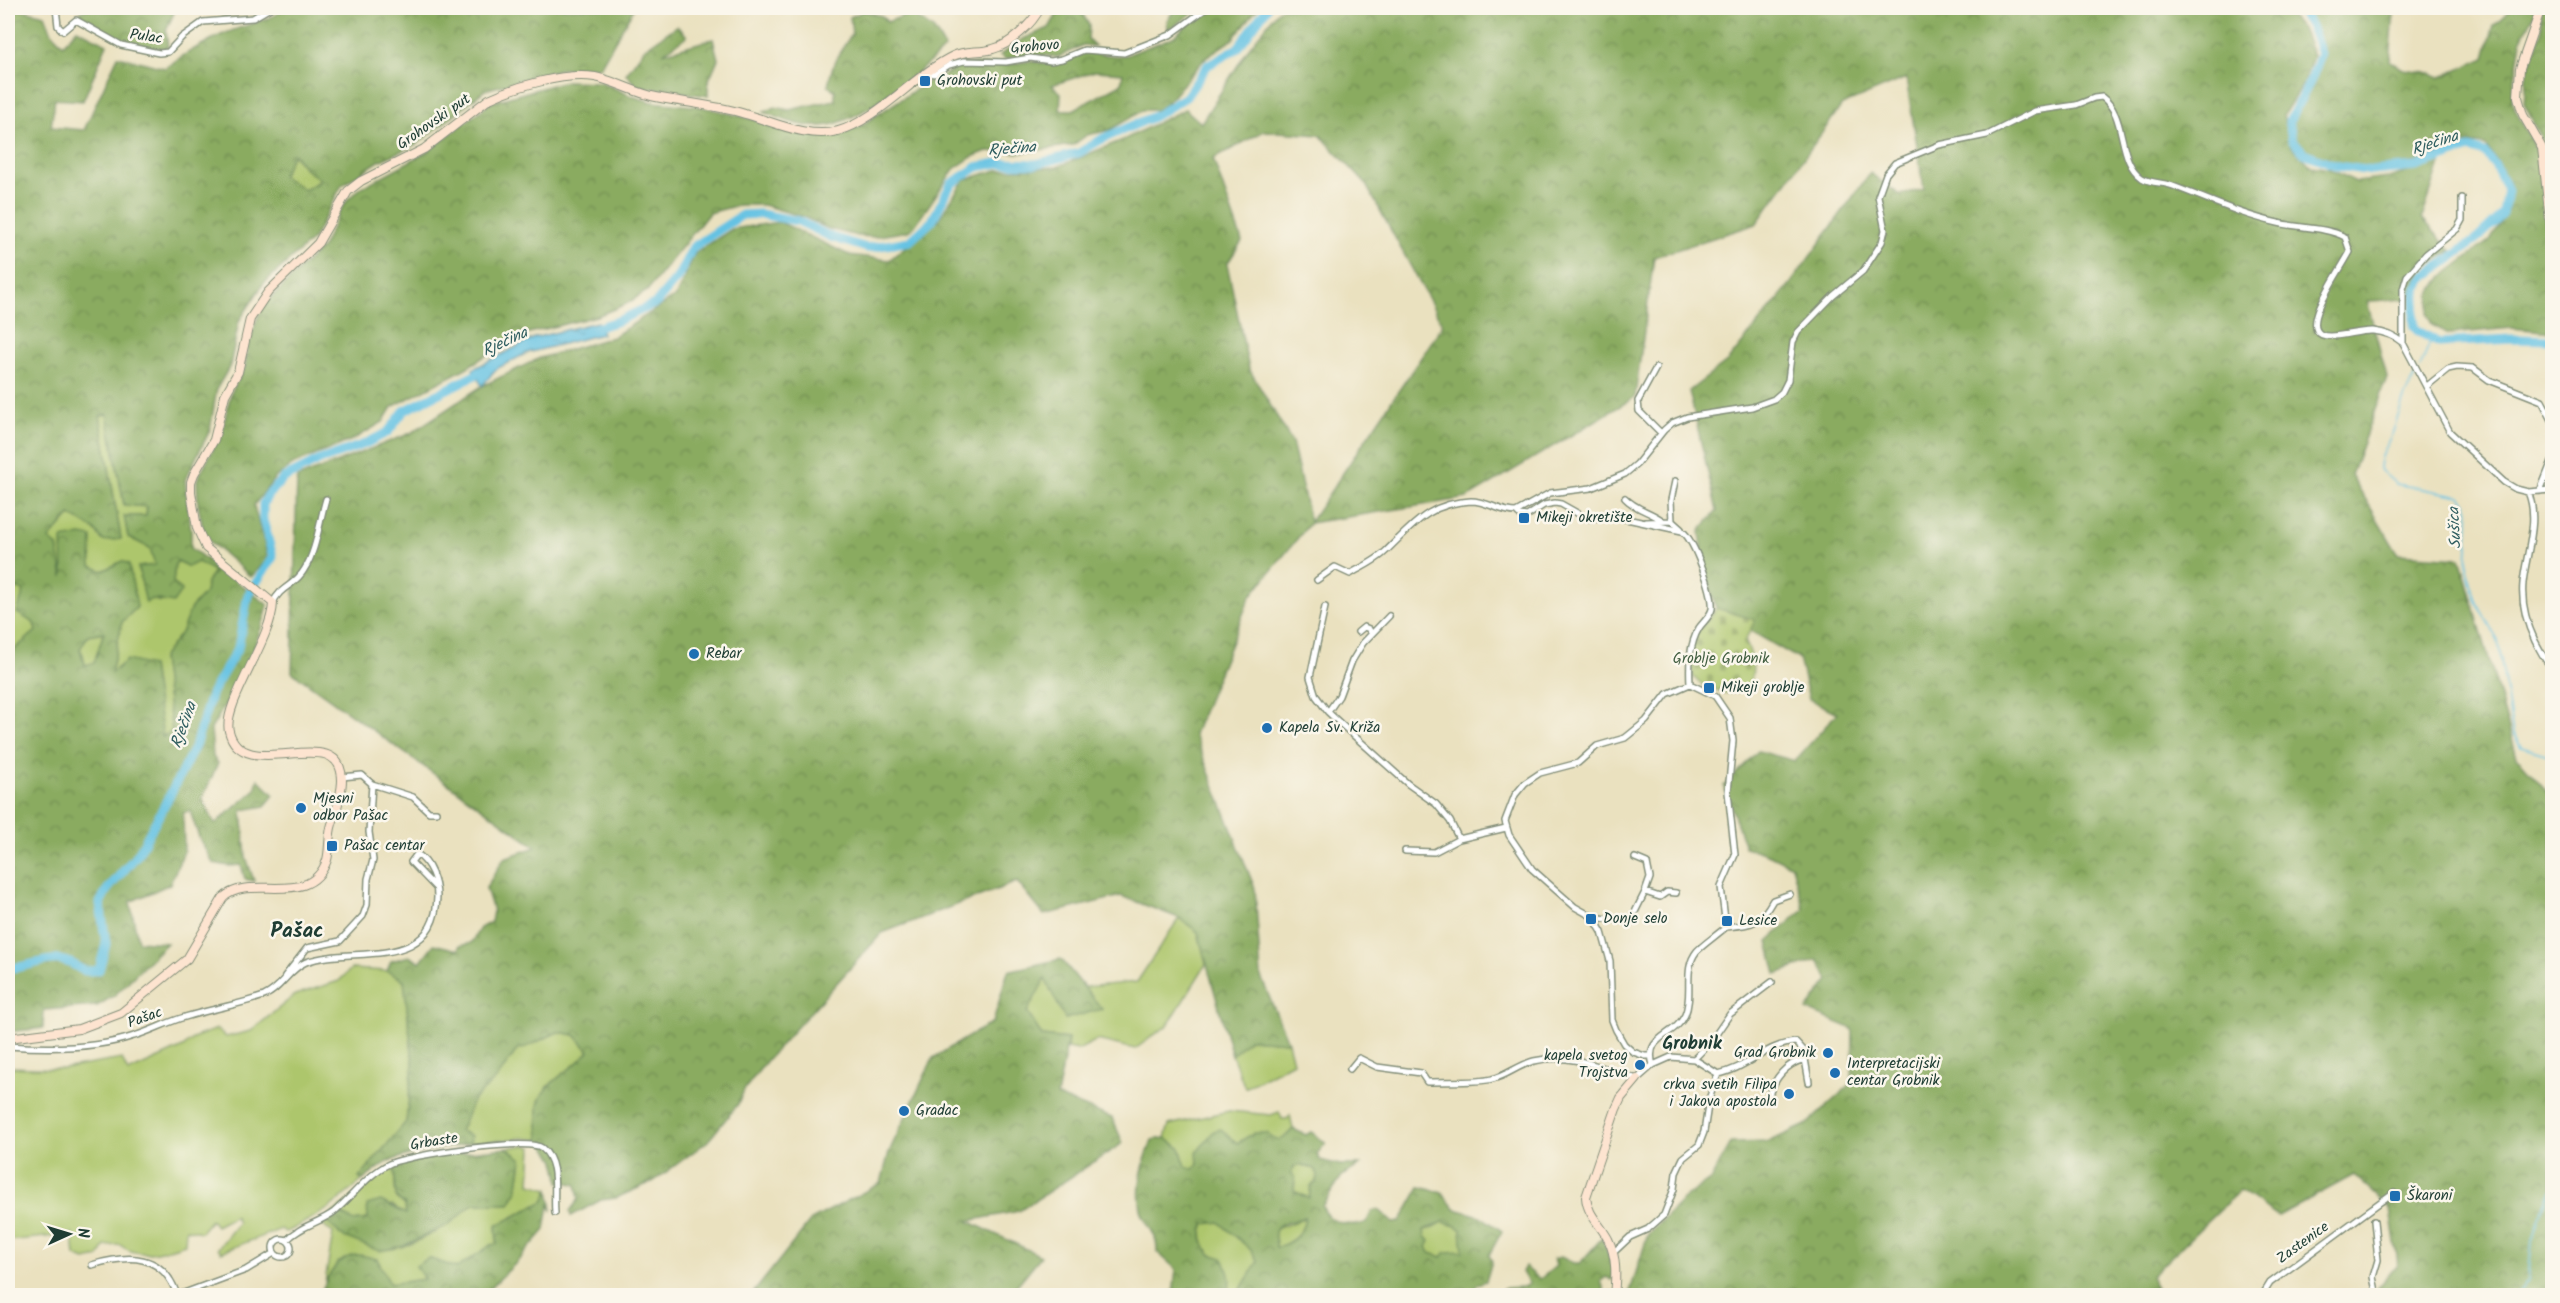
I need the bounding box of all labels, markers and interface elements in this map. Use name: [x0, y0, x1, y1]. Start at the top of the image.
street label: Pulac: [128, 23, 164, 51]
street label: Grohovo: [1010, 33, 1061, 61]
place label: Grohovski put: [937, 69, 1022, 93]
marker: Grohovski put: [918, 74, 932, 88]
street label: Grohovski put: [392, 88, 476, 156]
water label: Rječina: [2408, 123, 2463, 162]
water label: Rječina: [987, 135, 1038, 163]
water label: Rječina: [478, 320, 533, 363]
water label: Sušica: [2441, 505, 2469, 549]
place label: Mikeji okretište: [1536, 506, 1633, 530]
marker: Mikeji okretište: [1517, 511, 1531, 525]
place label: Rebar: [706, 642, 742, 666]
marker: Rebar: [687, 647, 701, 661]
park label: Groblje Grobnik: [1673, 647, 1770, 671]
place label: Mikeji groblje: [1721, 676, 1805, 700]
marker: Mikeji groblje: [1702, 681, 1716, 695]
water label: Rječina: [164, 697, 204, 752]
place label: Kapela Sv. Križa: [1279, 716, 1380, 740]
marker: Kapela Sv. Križa: [1260, 721, 1274, 735]
place label: Mjesni odbor Pašac: [313, 787, 389, 828]
marker: Mjesni odbor Pašac: [294, 801, 308, 815]
place label: Pašac centar: [344, 834, 426, 858]
marker: Pašac centar: [325, 839, 339, 853]
place label: Donje selo: [1603, 907, 1668, 931]
place label: Lesice: [1739, 909, 1778, 933]
marker: Donje selo: [1584, 912, 1598, 926]
marker: Lesice: [1720, 914, 1734, 928]
district label: Pašac: [270, 915, 324, 948]
street label: Pašac: [124, 1001, 166, 1035]
district label: Grobnik: [1662, 1030, 1723, 1059]
place label: Grad Grobnik: [1734, 1041, 1817, 1065]
place label: kapela svetog Trojstva: [1544, 1044, 1628, 1085]
marker: Grad Grobnik: [1821, 1046, 1835, 1060]
place label: Interpretacijski centar Grobnik: [1847, 1052, 1941, 1093]
marker: kapela svetog Trojstva: [1633, 1058, 1647, 1072]
marker: Interpretacijski centar Grobnik: [1828, 1066, 1842, 1080]
place label: crkva svetih Filipa i Jakova apostola: [1663, 1073, 1777, 1114]
marker: crkva svetih Filipa i Jakova apostola: [1782, 1087, 1796, 1101]
place label: Gradac: [916, 1099, 959, 1123]
marker: Gradac: [897, 1104, 911, 1118]
street label: Grbaste: [408, 1126, 460, 1158]
place label: Škaroni: [2407, 1184, 2454, 1208]
marker: Škaroni: [2388, 1189, 2402, 1203]
north arrow: [39, 1204, 99, 1264]
street label: Zastenice: [2272, 1215, 2335, 1270]
text: N: [70, 1227, 95, 1239]

